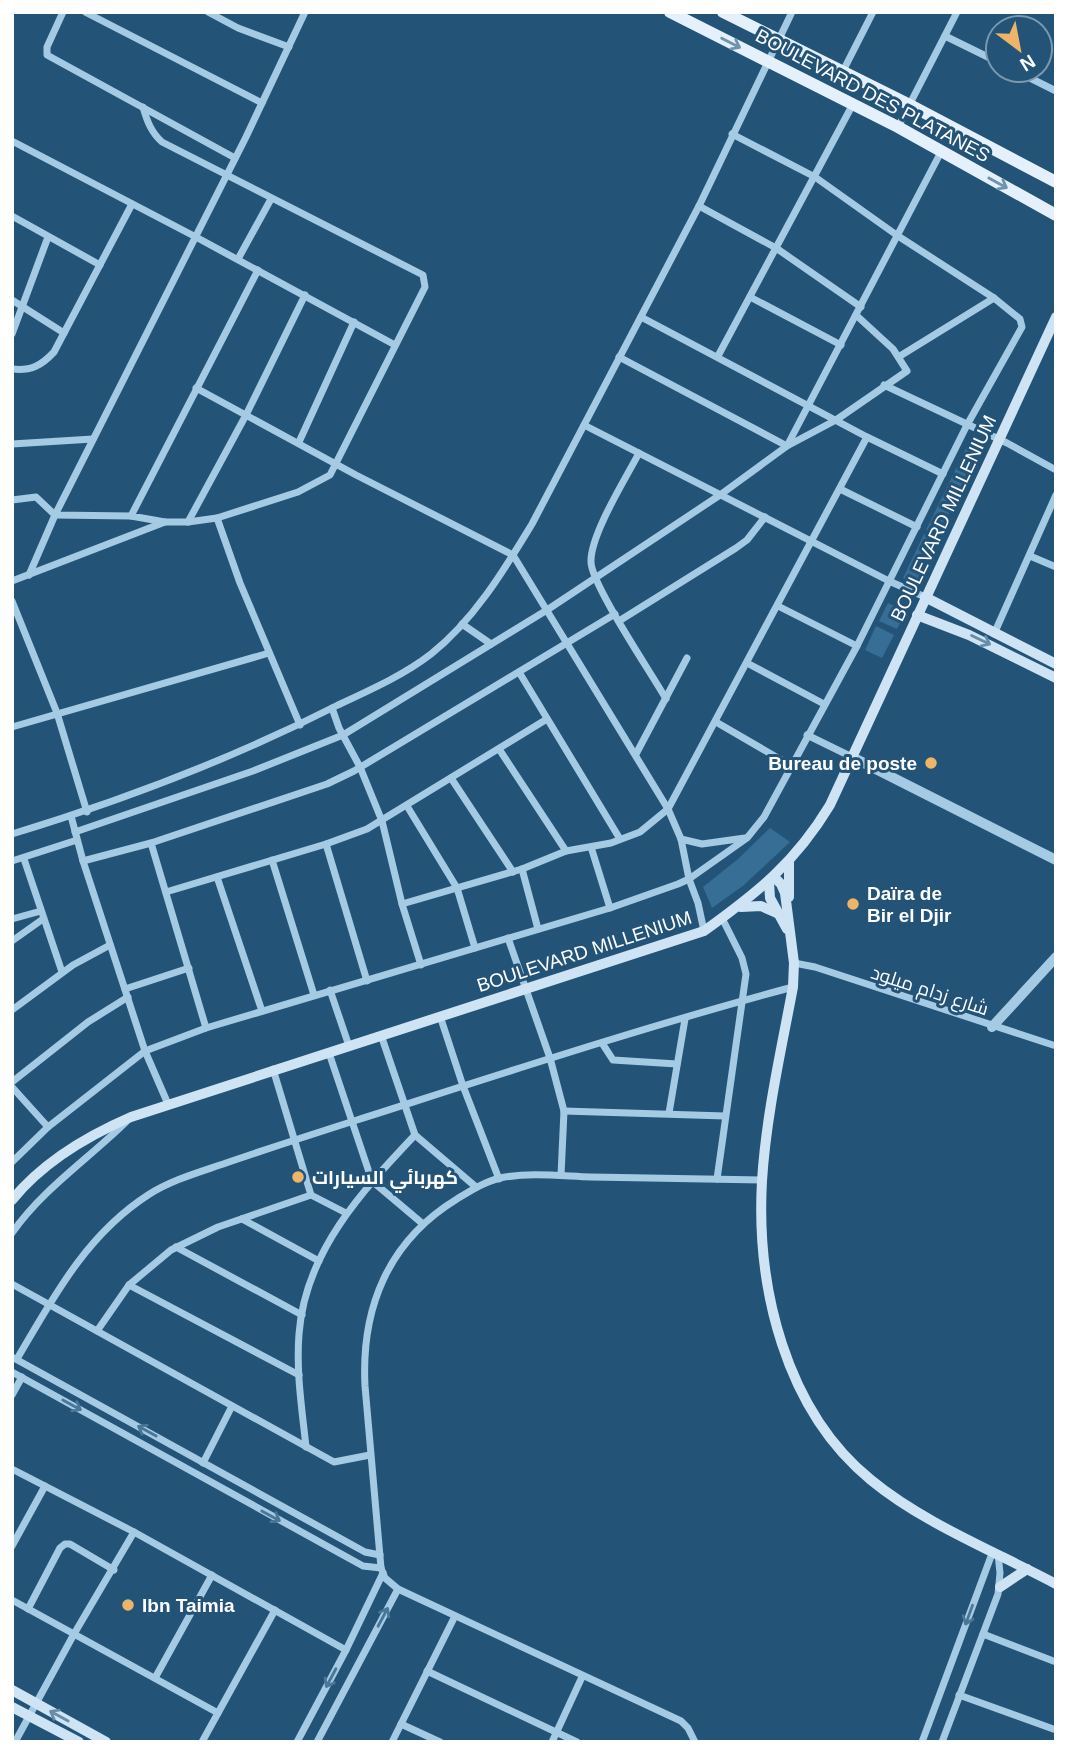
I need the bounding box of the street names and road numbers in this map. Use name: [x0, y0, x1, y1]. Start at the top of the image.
street label: BOULEVARD DES PLATANES: [752, 25, 993, 166]
street label: BOULEVARD MILLENIUM: [886, 412, 1000, 624]
street label: BOULEVARD MILLENIUM: [474, 907, 694, 996]
street label: شارع زدام ميلود: [868, 962, 991, 1022]

